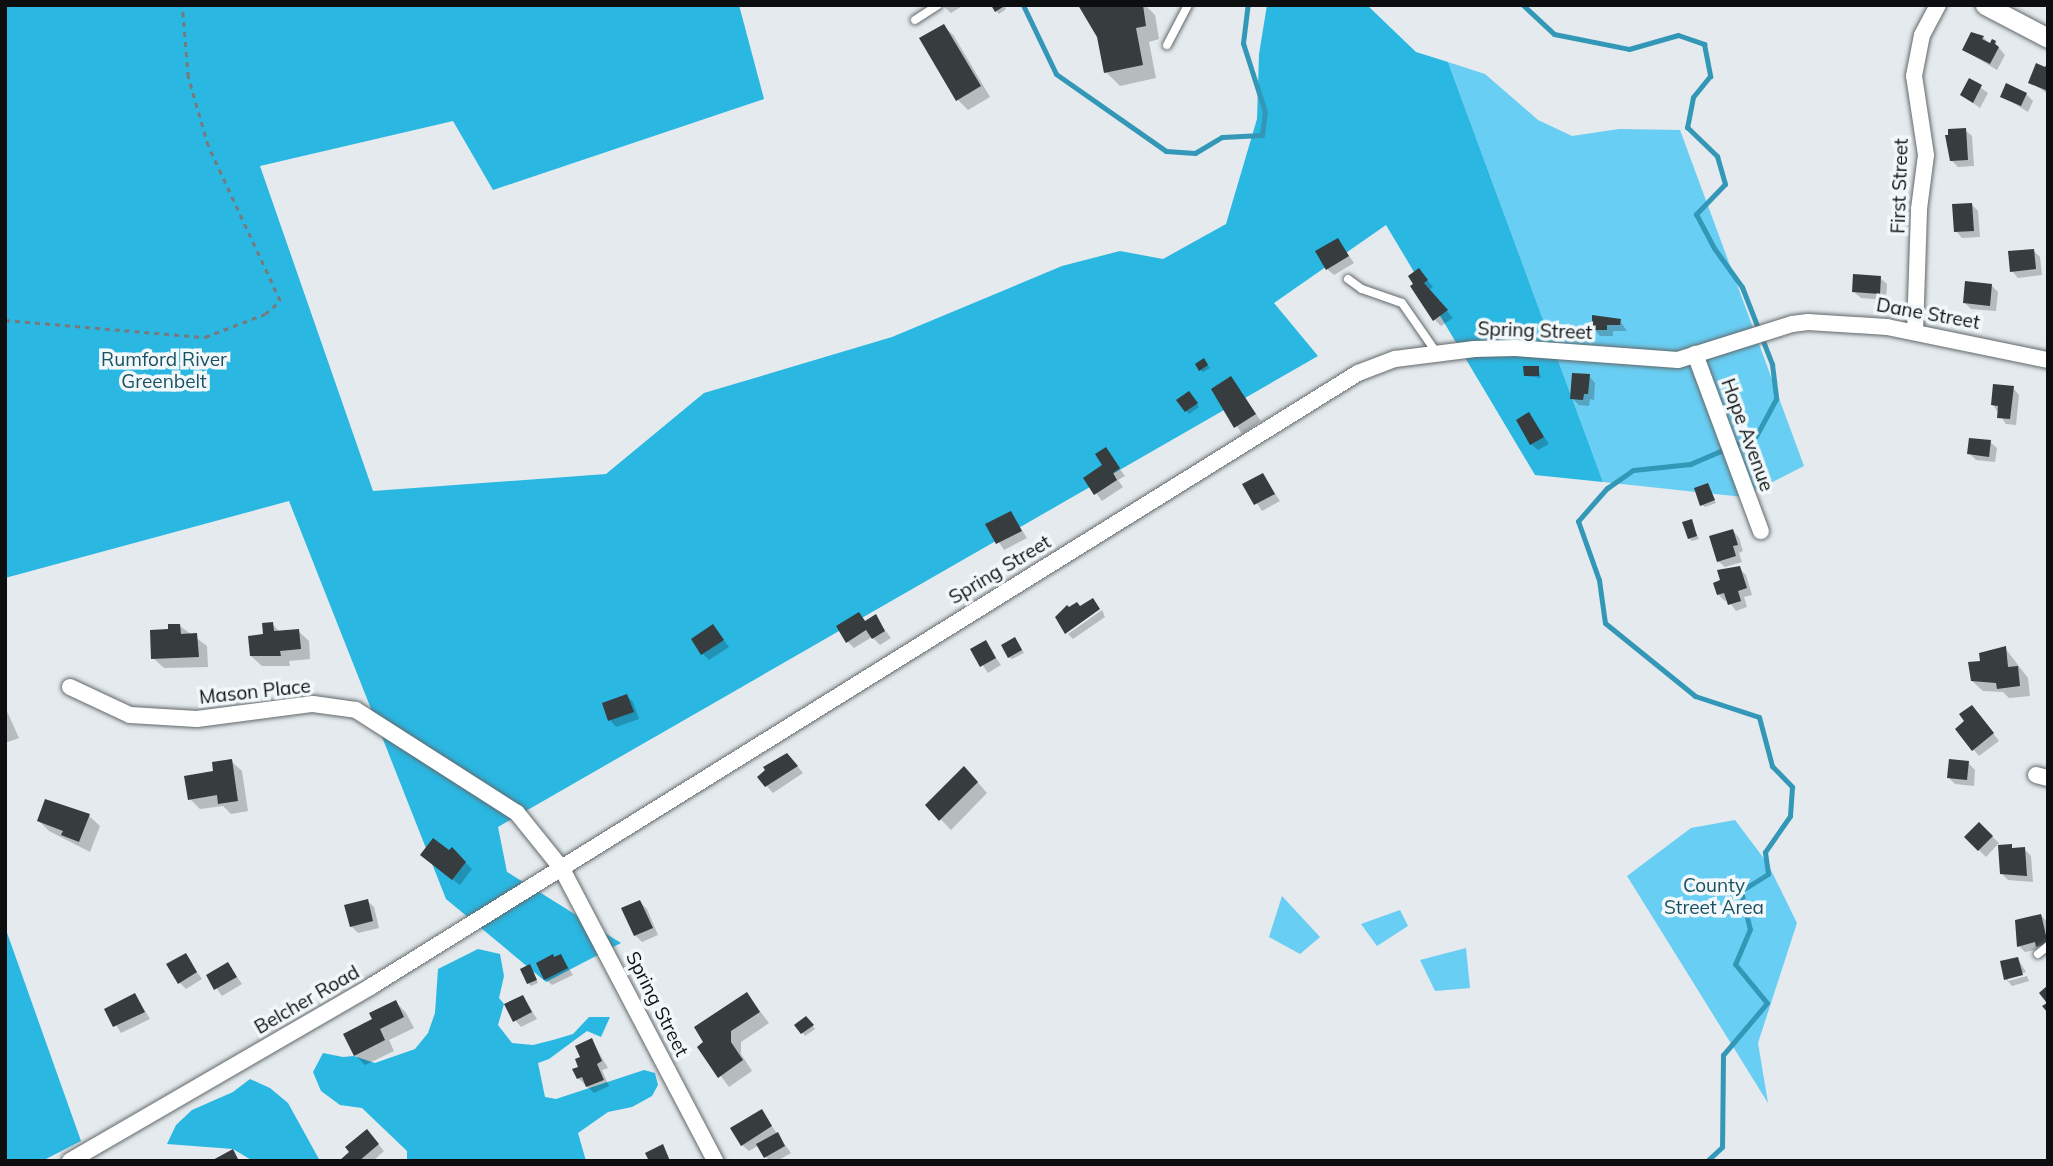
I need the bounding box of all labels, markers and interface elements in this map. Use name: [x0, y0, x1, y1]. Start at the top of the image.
street label: First Street: [1887, 138, 1913, 234]
street label: Dane Street: [1875, 294, 1981, 334]
street label: Spring Street: [1477, 318, 1593, 344]
park label: Rumford River Greenbelt: [101, 349, 227, 393]
street label: Hope Avenue: [1716, 376, 1778, 494]
street label: Spring Street: [945, 531, 1055, 609]
street label: Mason Place: [198, 675, 312, 709]
park label: County Street Area: [1664, 875, 1764, 919]
street label: Spring Street: [621, 948, 693, 1060]
street label: Belcher Road: [251, 961, 363, 1039]

